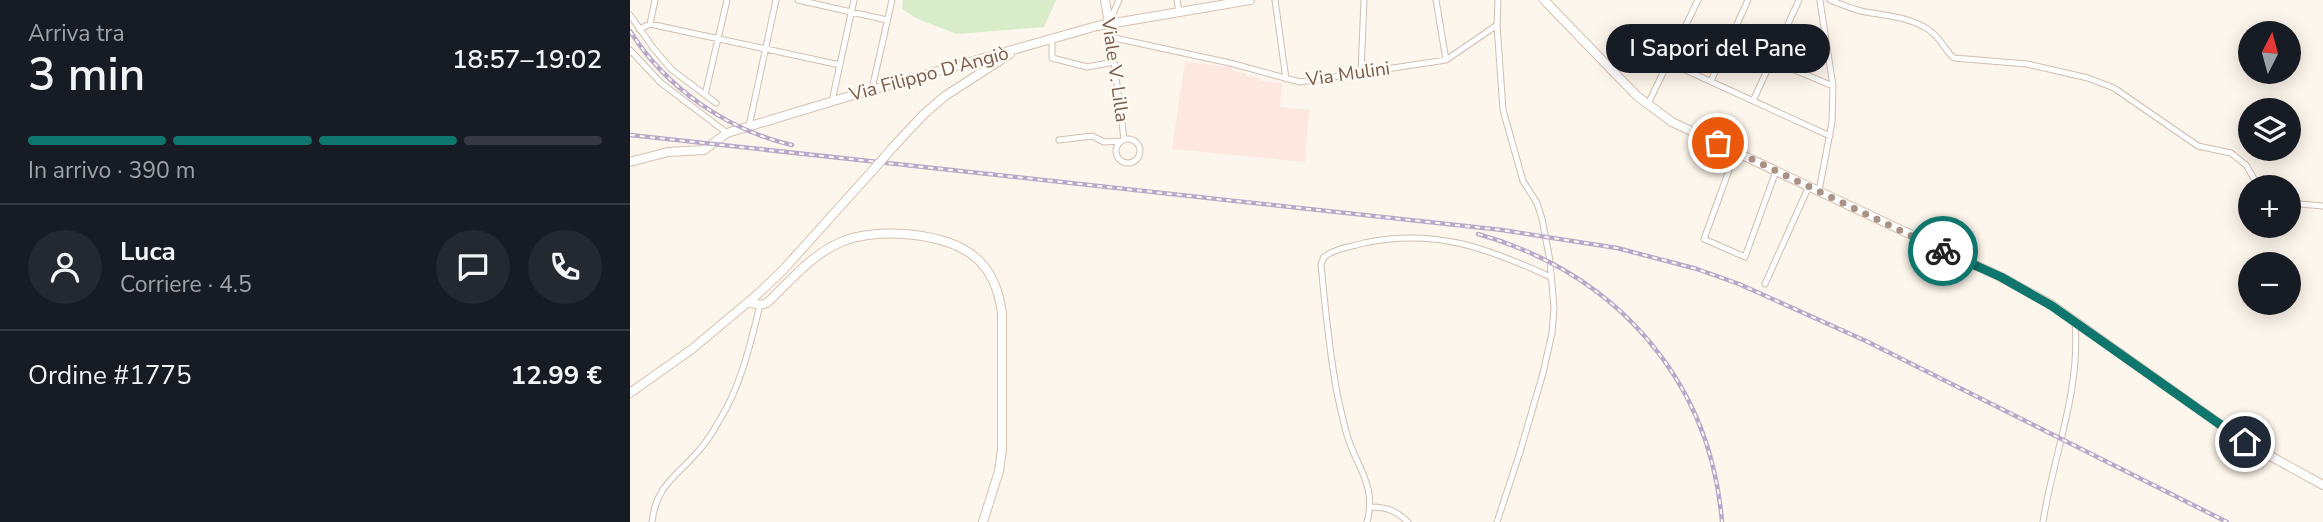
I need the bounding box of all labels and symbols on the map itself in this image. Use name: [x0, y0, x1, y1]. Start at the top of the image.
street label: Viale V. Lilla: [1095, 15, 1135, 124]
north arrow: [2238, 21, 2301, 84]
callout: I Sapori del Pane: [1606, 24, 1830, 73]
street label: Via Filippo D'Angiò: [845, 40, 1012, 108]
street label: Via Mulini: [1303, 55, 1392, 93]
pin: [1688, 113, 1748, 173]
courier: [1908, 216, 1978, 286]
pin: [2215, 412, 2275, 472]

